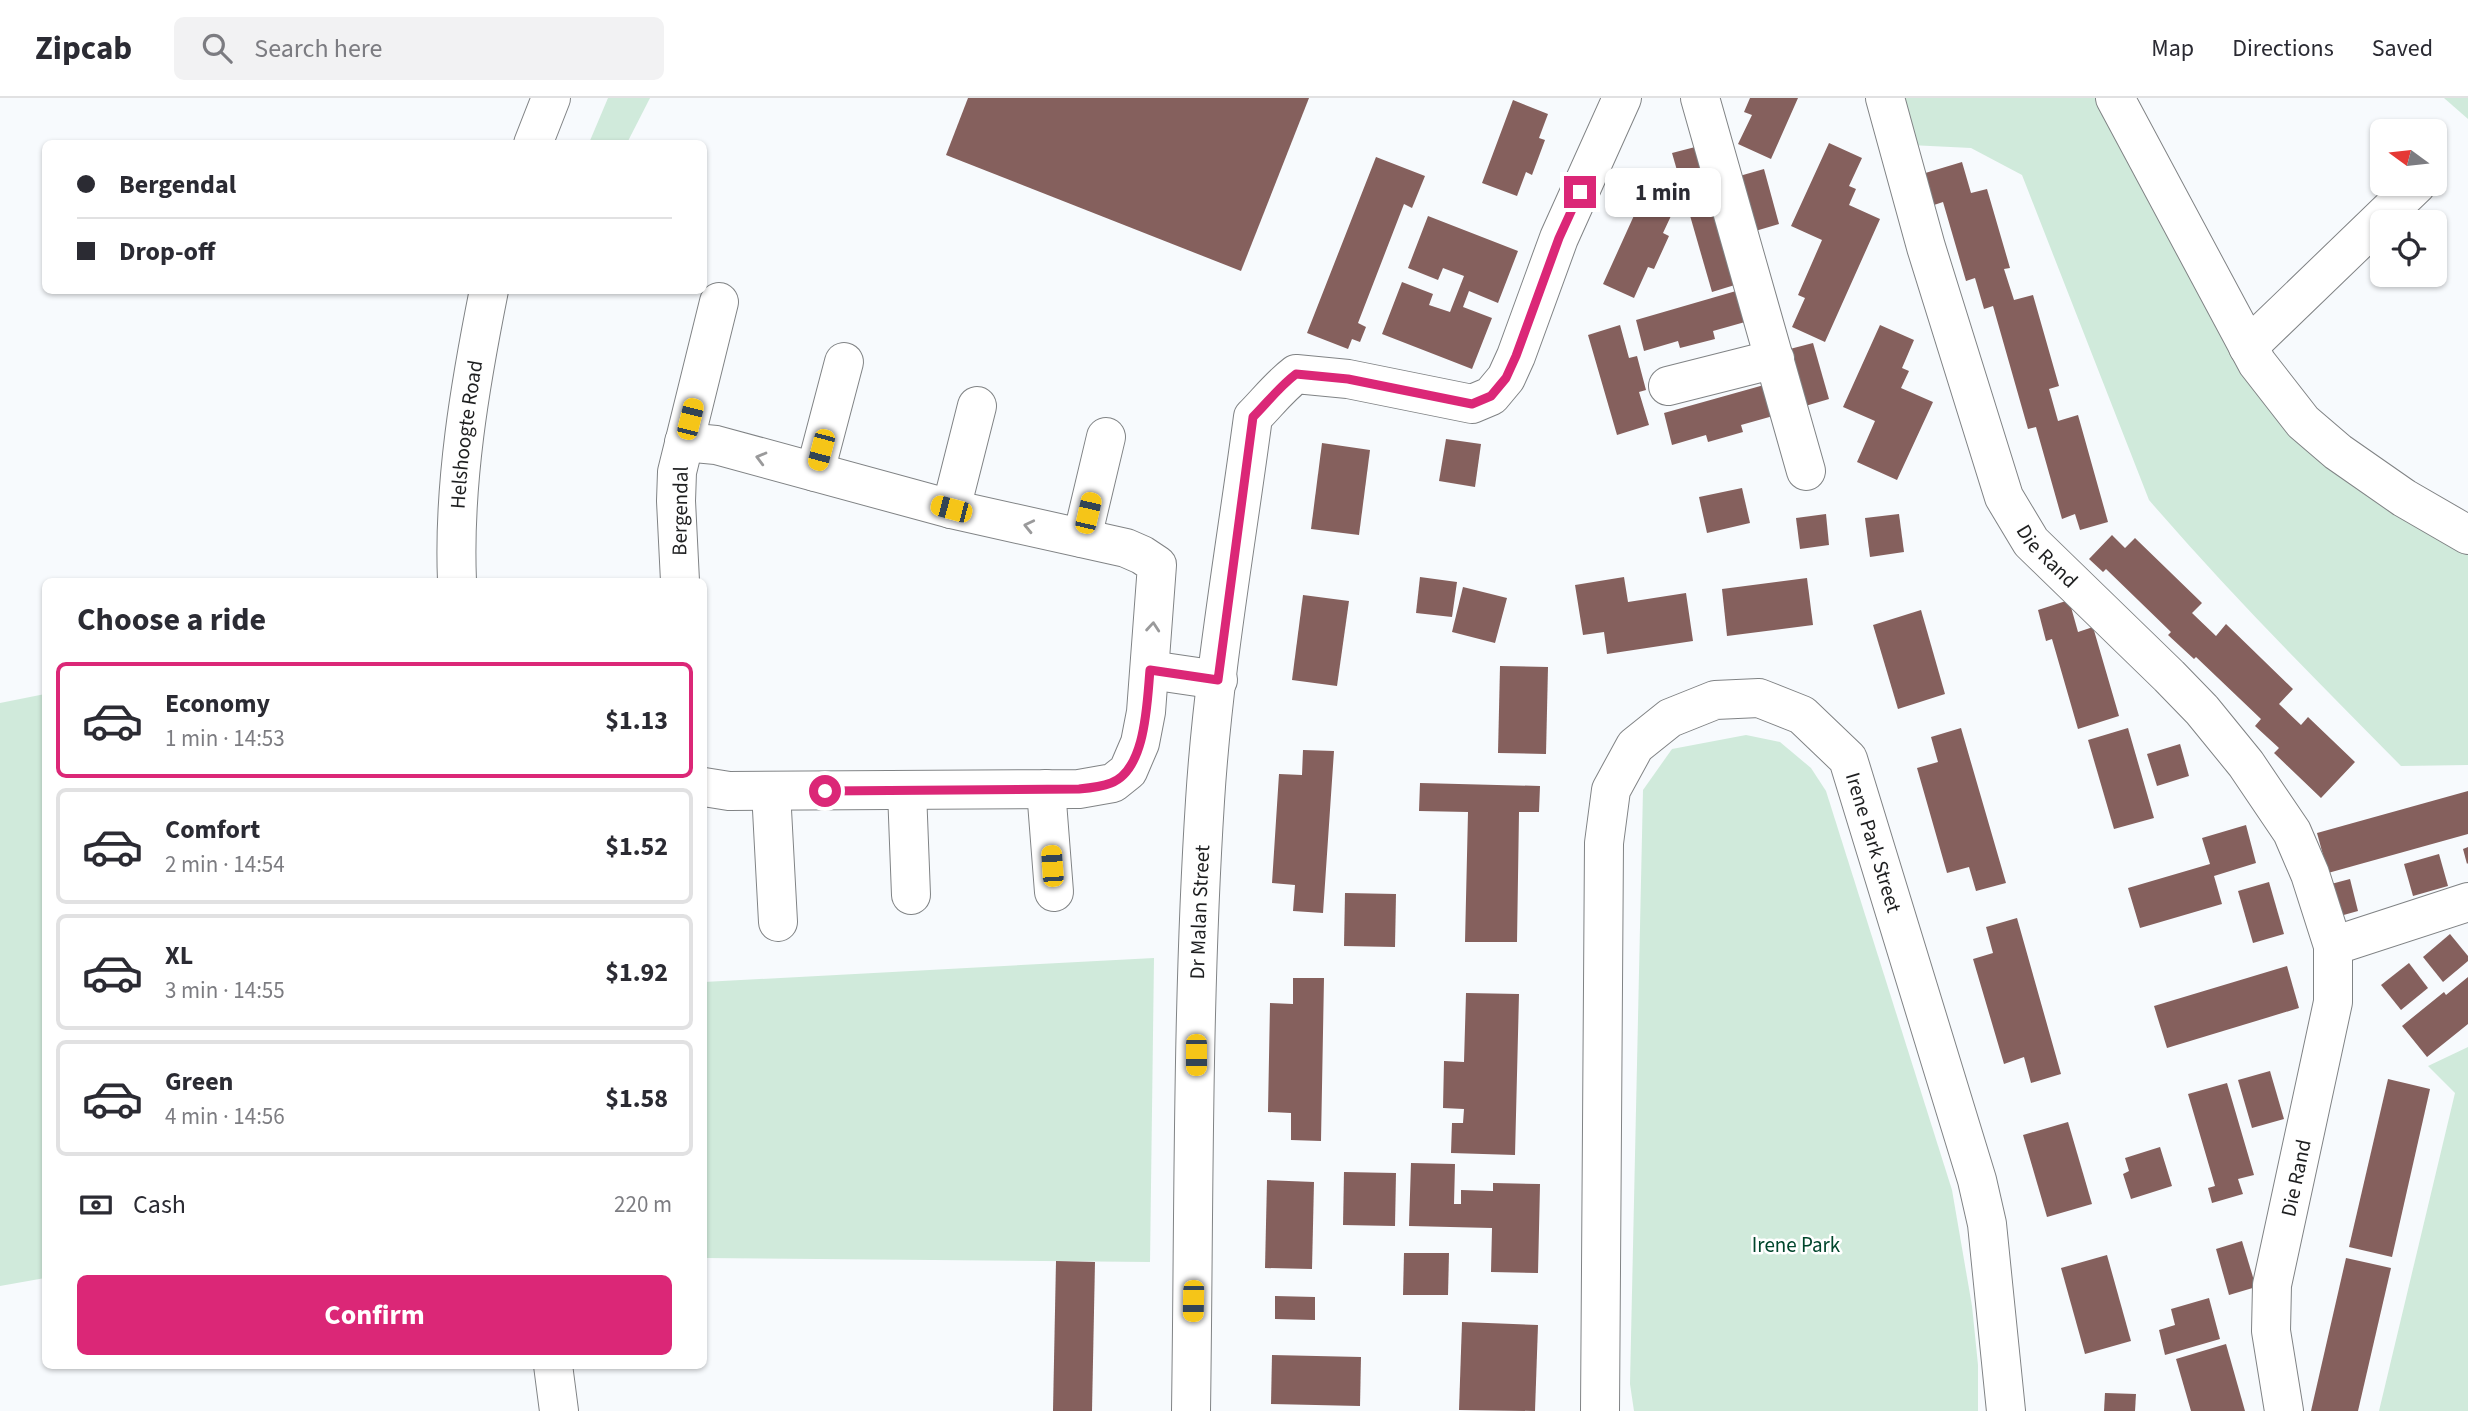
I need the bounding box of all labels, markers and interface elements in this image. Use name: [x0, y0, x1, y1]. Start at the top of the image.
search box: [174, 17, 664, 80]
text: Zipcab: [35, 25, 132, 72]
icon: search: [198, 29, 236, 67]
text: Search here: [254, 30, 382, 67]
text: Map: [2151, 31, 2194, 66]
text: Directions: [2232, 31, 2334, 66]
text: Saved: [2372, 31, 2433, 66]
north arrow: [2370, 119, 2446, 196]
map controls: [2370, 119, 2447, 287]
text: Bergendal: [119, 166, 236, 203]
callout: 1 min: [1604, 168, 1720, 217]
route end: [1564, 176, 1596, 208]
text: 1 min: [1635, 176, 1691, 209]
button: locate: [2370, 210, 2447, 287]
text: Drop-off: [119, 233, 215, 270]
street label: Helshoogte Road: [443, 358, 490, 510]
car: [675, 396, 706, 442]
car: [806, 427, 837, 473]
one-way arrow: [755, 451, 767, 466]
street label: Bergendal: [664, 466, 696, 556]
car: [1074, 490, 1103, 536]
car: [928, 493, 975, 525]
street label: Die Rand: [2009, 519, 2085, 595]
one-way arrow: [1023, 520, 1035, 534]
text: Choose a ride: [77, 597, 266, 643]
one-way arrow: [1145, 621, 1160, 632]
text: Economy: [165, 685, 270, 722]
icon: car: [81, 689, 144, 752]
text: $1.13: [605, 702, 668, 739]
text: 1 min · 14:53: [165, 722, 285, 755]
street label: Irene Park Street: [1838, 768, 1909, 916]
route start: [809, 775, 841, 807]
text: Comfort: [165, 811, 260, 848]
icon: car: [81, 815, 144, 878]
text: $1.52: [605, 828, 668, 865]
car: [1041, 844, 1064, 888]
street label: Dr Malan Street: [1182, 844, 1217, 980]
text: 2 min · 14:54: [165, 848, 285, 881]
text: XL: [165, 937, 193, 974]
icon: car: [81, 941, 144, 1004]
text: $1.92: [605, 954, 668, 991]
text: 3 min · 14:55: [165, 974, 285, 1007]
car: [1186, 1034, 1207, 1076]
text: Green: [165, 1063, 233, 1100]
icon: car: [81, 1067, 144, 1130]
text: $1.58: [605, 1080, 668, 1117]
text: 4 min · 14:56: [165, 1100, 285, 1133]
street label: Die Rand: [2273, 1137, 2319, 1219]
icon: cash: [77, 1186, 115, 1224]
text: Cash: [133, 1186, 186, 1223]
text: 220 m: [614, 1188, 672, 1221]
park label: Irene Park: [1752, 1230, 1841, 1260]
button: Confirm: [77, 1275, 672, 1355]
car: [1183, 1280, 1204, 1322]

